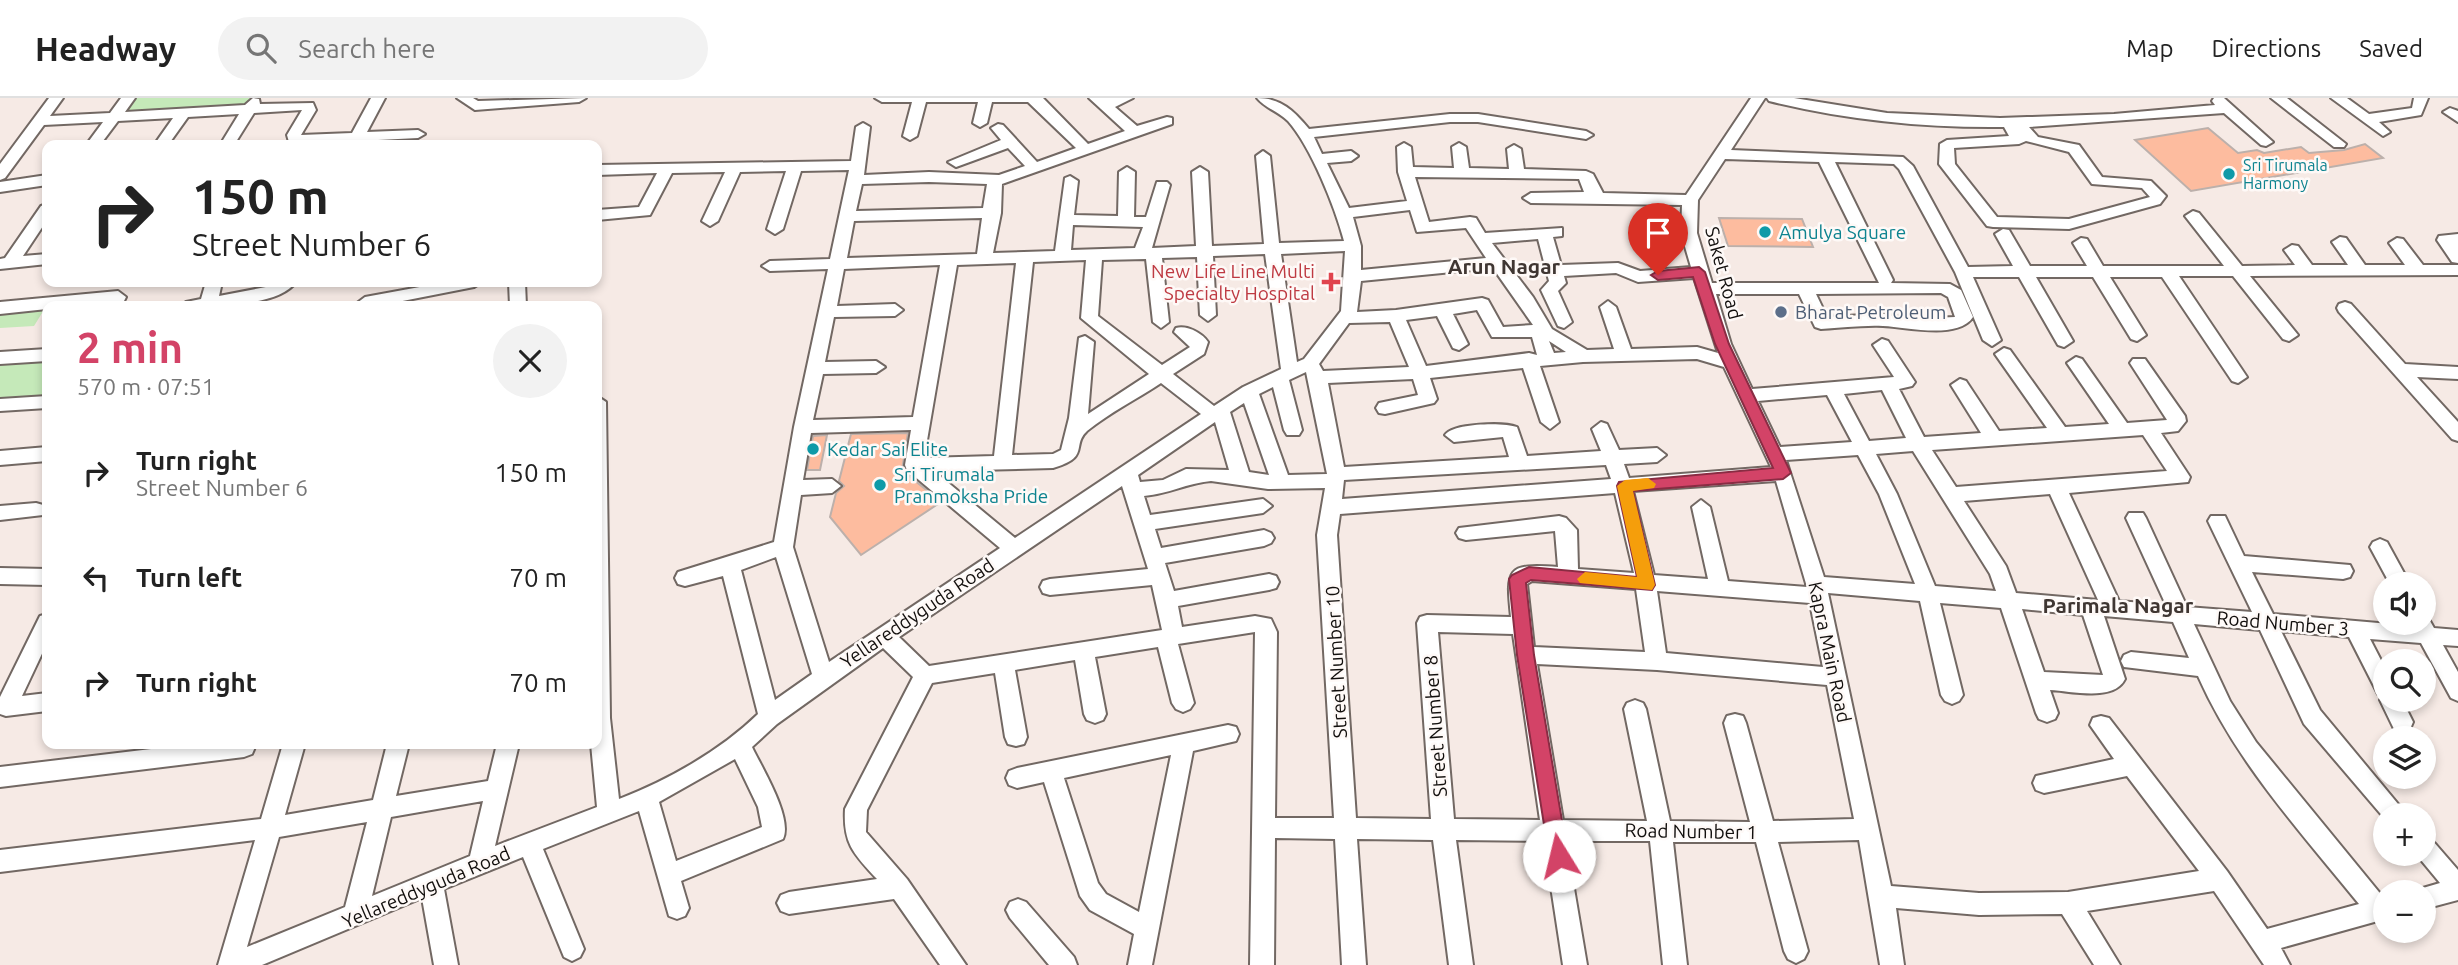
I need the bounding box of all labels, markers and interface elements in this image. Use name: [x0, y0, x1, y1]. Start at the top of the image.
search box: [218, 17, 708, 80]
icon: search: [242, 29, 280, 67]
text: Headway: [35, 30, 176, 67]
text: Search here: [298, 34, 436, 63]
text: Map: [2126, 35, 2173, 62]
text: Directions: [2211, 35, 2321, 62]
text: Saved: [2359, 35, 2423, 62]
place label: Sri Tirumala Harmony: [2243, 156, 2328, 192]
marker: Sri Tirumala Harmony: [2221, 166, 2237, 182]
icon: right: [77, 168, 168, 259]
text: 150 m: [192, 168, 329, 223]
pin: [1628, 203, 1688, 275]
icon: arrive: [1639, 214, 1677, 252]
place label: Amulya Square: [1779, 221, 1906, 243]
street label: Saket Road: [1701, 224, 1747, 322]
marker: Amulya Square: [1757, 224, 1773, 240]
text: Street Number 6: [192, 226, 431, 262]
district label: Arun Nagar: [1448, 254, 1561, 278]
place label: New Life Line Multi Specialty Hospital: [1151, 260, 1315, 304]
marker: New Life Line Multi Specialty Hospital: [1321, 272, 1341, 292]
place label: Bharat Petroleum: [1795, 301, 1946, 323]
marker: Bharat Petroleum: [1773, 304, 1789, 320]
text: 2 min: [77, 324, 183, 371]
button: close: [493, 324, 567, 398]
text: 570 m · 07:51: [77, 374, 215, 399]
place label: Kedar Sai Elite: [827, 438, 948, 460]
marker: Kedar Sai Elite: [805, 441, 821, 457]
text: Turn right: [136, 446, 257, 475]
icon: right: [77, 454, 115, 492]
text: 150 m: [495, 458, 567, 487]
place label: Sri Tirumala Pranmoksha Pride: [894, 463, 1048, 507]
text: Street Number 6: [136, 475, 308, 500]
marker: Sri Tirumala Pranmoksha Pride: [872, 477, 888, 493]
street label: Yellareddyguda Road: [836, 553, 998, 673]
icon: left: [77, 559, 115, 597]
text: Turn left: [136, 563, 242, 592]
text: 70 m: [509, 563, 567, 592]
map controls: [2373, 572, 2436, 943]
button: sound: [2373, 572, 2436, 635]
street label: Kapra Main Road: [1804, 579, 1856, 725]
street label: Street Number 10: [1321, 585, 1351, 739]
district label: Parimala Nagar: [2043, 593, 2194, 617]
street label: Road Number 3: [2216, 606, 2350, 640]
button: search: [2373, 649, 2436, 712]
street label: Street Number 8: [1419, 654, 1451, 798]
icon: right: [77, 664, 115, 702]
text: Turn right: [136, 668, 257, 697]
text: 70 m: [509, 668, 567, 697]
button: layers: [2373, 726, 2436, 789]
button: +: [2373, 803, 2436, 866]
position arrow: [1522, 819, 1596, 893]
street label: Road Number 1: [1624, 819, 1758, 843]
street label: Yellareddyguda Road: [339, 842, 513, 932]
button: −: [2373, 880, 2436, 943]

